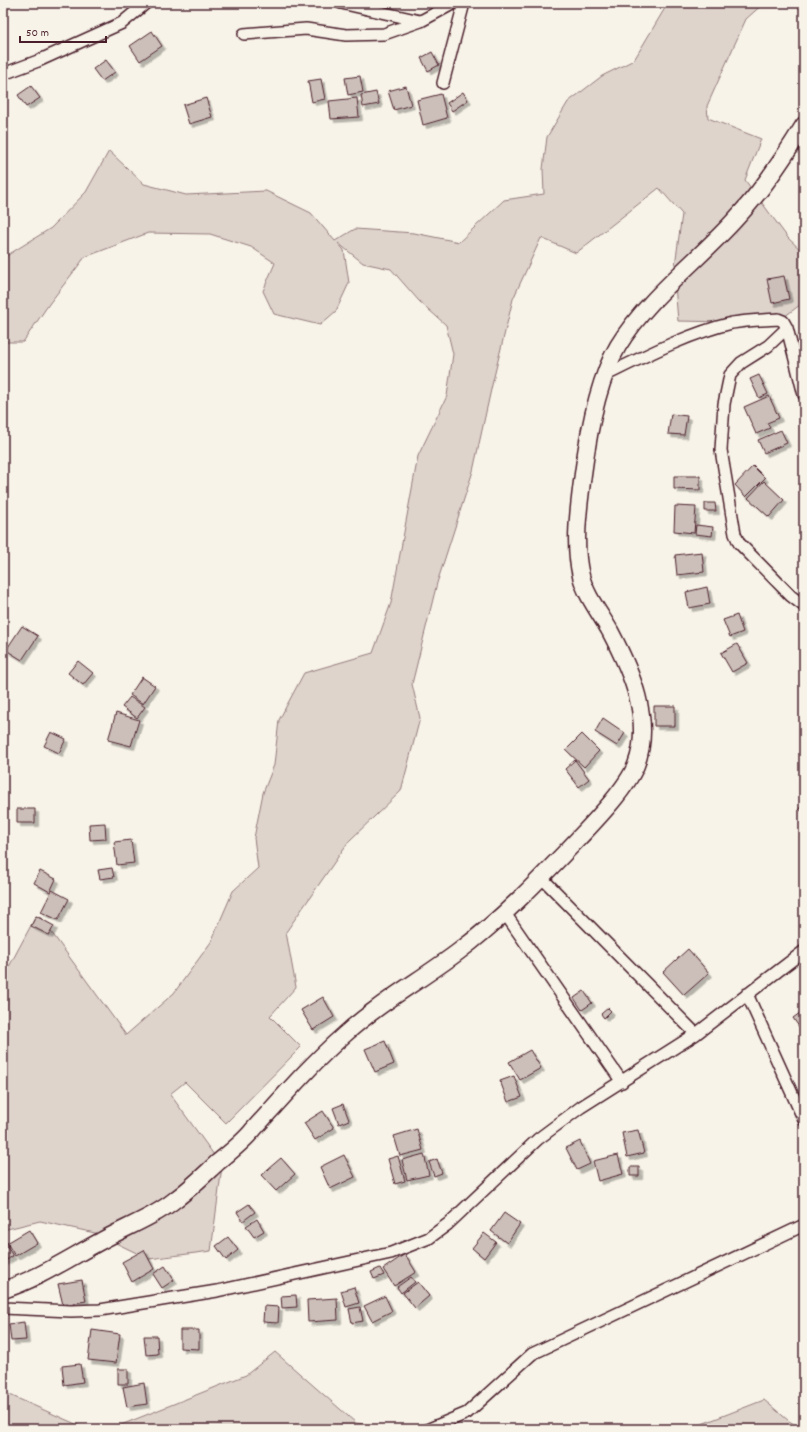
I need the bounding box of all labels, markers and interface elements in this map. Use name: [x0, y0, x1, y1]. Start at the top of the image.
scale bar: [20, 18, 106, 44]
text: 50 m: [26, 25, 49, 42]

